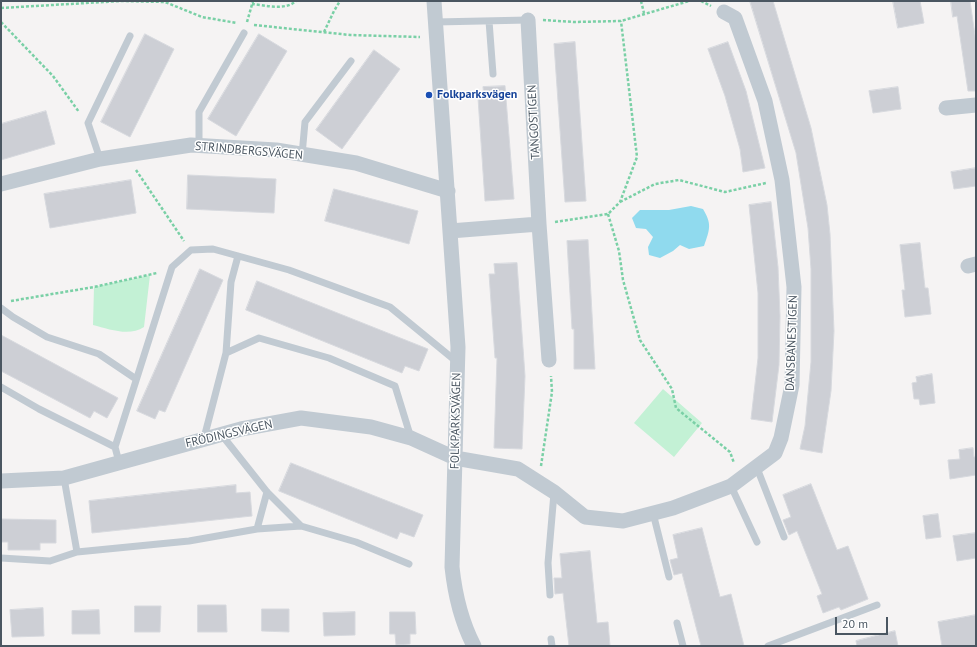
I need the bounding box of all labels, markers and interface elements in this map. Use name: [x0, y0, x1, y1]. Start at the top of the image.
street label: TANGOSTIGEN: [525, 84, 543, 160]
place label: Folkparksvägen: [437, 88, 517, 102]
marker: Folkparksvägen: [424, 90, 434, 100]
street label: STRINDBERGSVÄGEN: [194, 139, 304, 163]
street label: DANSBANESTIGEN: [783, 295, 801, 391]
street label: FOLKPARKSVÄGEN: [448, 373, 464, 469]
street label: FRÖDINGSVÄGEN: [184, 417, 274, 451]
scale bar: [837, 609, 890, 635]
text: 20 m: [842, 616, 868, 631]

